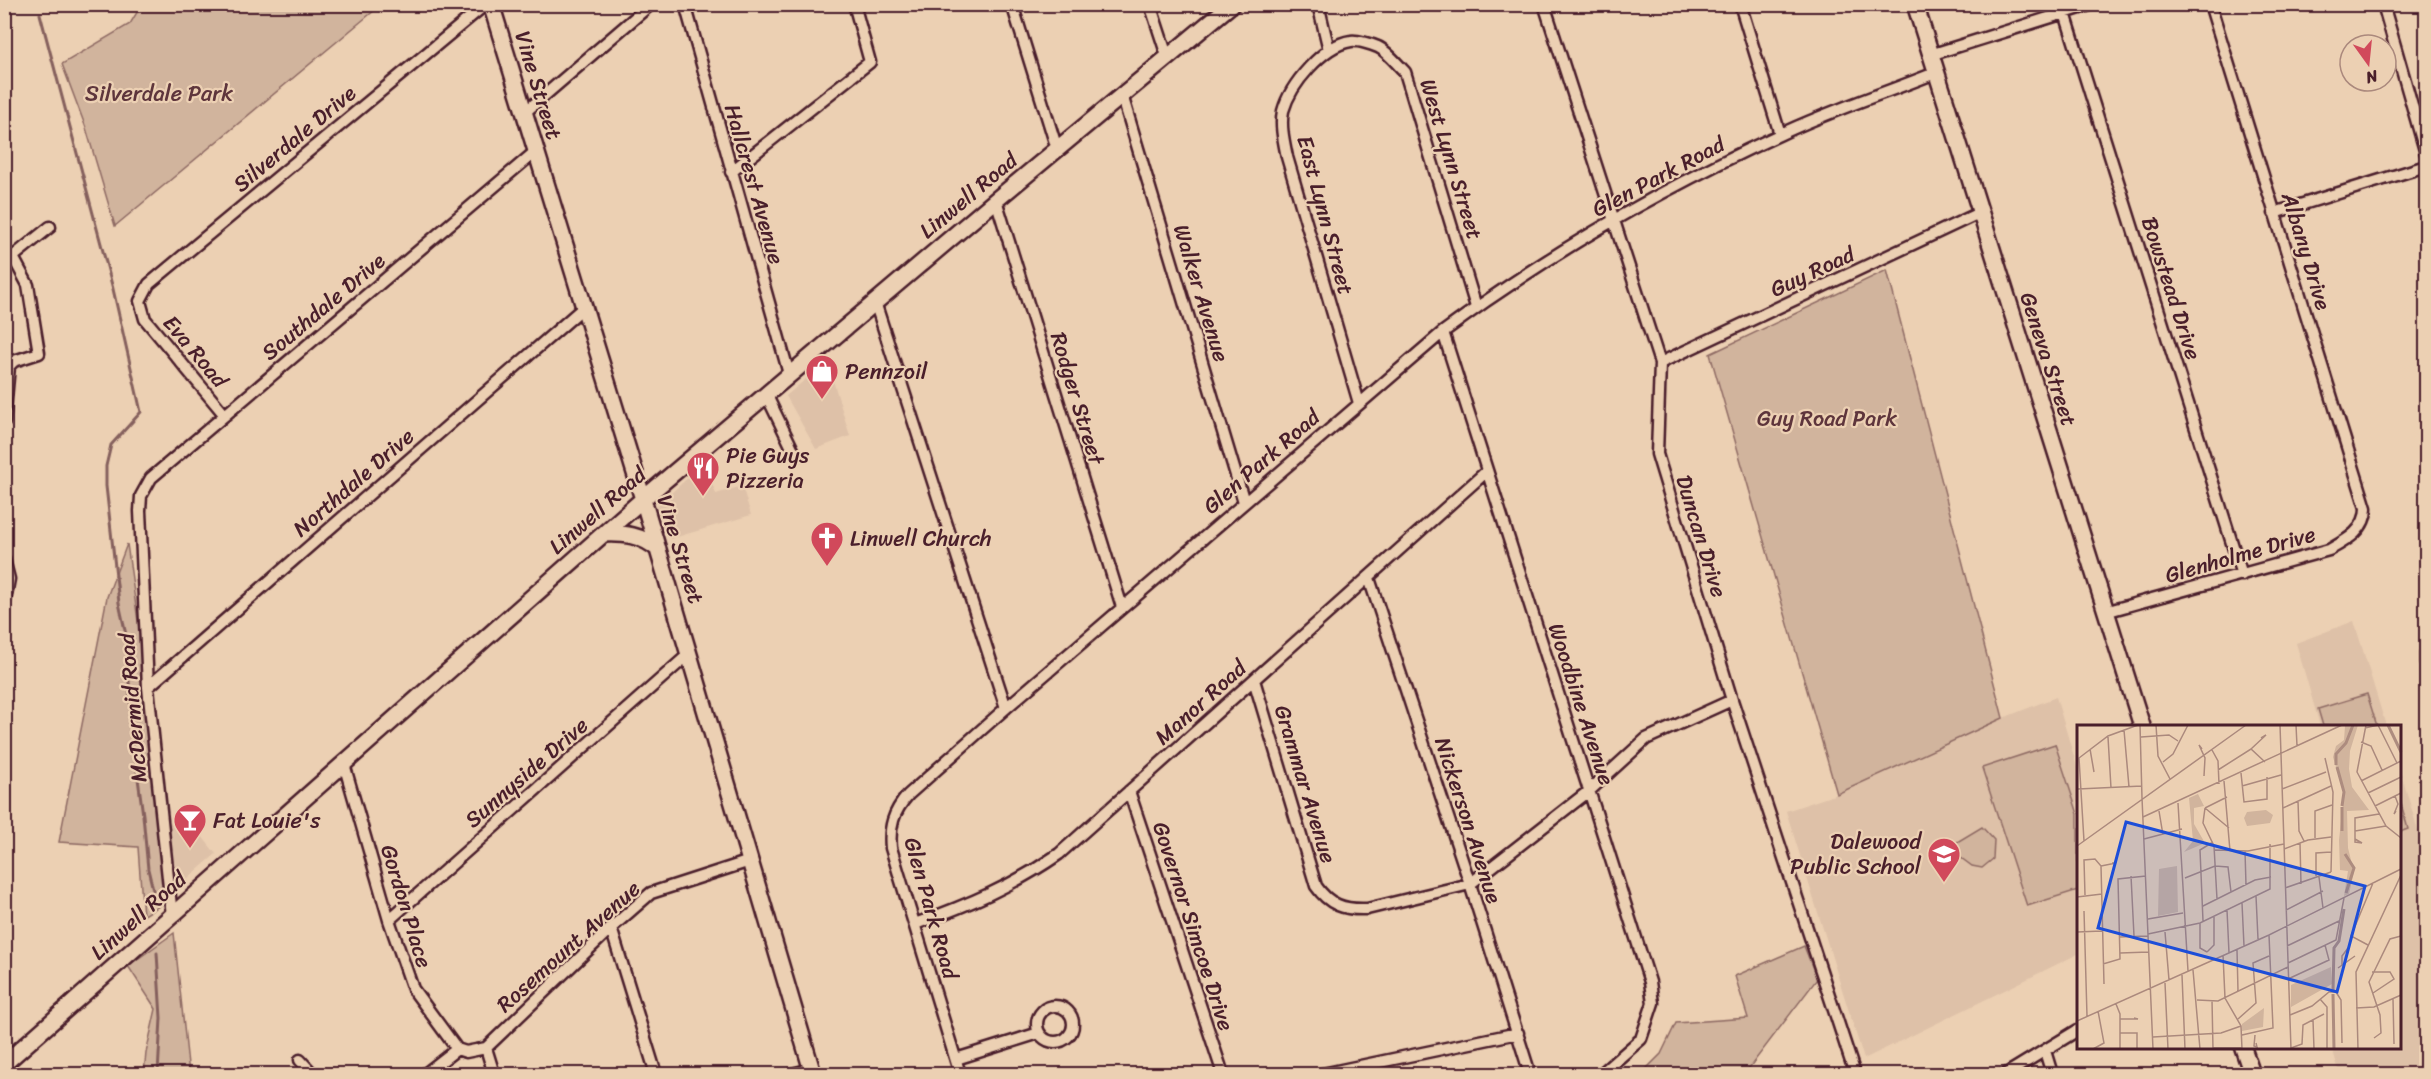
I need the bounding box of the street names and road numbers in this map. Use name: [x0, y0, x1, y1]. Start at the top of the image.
street label: Vine Street: [503, 26, 574, 145]
street label: Silverdale Drive: [224, 74, 365, 202]
street label: West Lynn Street: [1409, 74, 1495, 245]
street label: Hallcrest Avenue: [713, 99, 796, 269]
street label: Glen Park Road: [1585, 124, 1733, 228]
street label: East Lynn Street: [1286, 131, 1366, 300]
street label: Linwell Road: [910, 141, 1028, 249]
street label: Albany Drive: [2270, 186, 2343, 315]
street label: Bowstead Drive: [2130, 211, 2213, 365]
street label: Walker Avenue: [1162, 219, 1241, 367]
street label: Guy Road: [1763, 234, 1862, 308]
street label: Southdale Drive: [252, 242, 395, 370]
street label: Geneva Street: [2008, 287, 2089, 432]
street label: Eva Road: [153, 306, 239, 398]
street label: Rodger Street: [1039, 327, 1116, 470]
street label: Glen Park Road: [1193, 398, 1330, 524]
street label: Northdale Drive: [283, 418, 423, 547]
street label: Linwell Road: [539, 455, 656, 564]
street label: Duncan Drive: [1664, 470, 1739, 602]
street label: Vine Street: [645, 490, 716, 609]
street label: Glenholme Drive: [2160, 514, 2320, 595]
street label: Woodbine Avenue: [1537, 618, 1626, 790]
street label: McDermid Road: [106, 630, 158, 784]
street label: Manor Road: [1145, 649, 1257, 755]
street label: Grammar Avenue: [1263, 700, 1348, 868]
street label: Sunnyside Drive: [455, 707, 597, 838]
street label: Nickerson Avenue: [1423, 732, 1514, 909]
street label: Governor Simcoe Drive: [1141, 816, 1246, 1036]
street label: Glen Park Road: [893, 833, 971, 985]
street label: Gordon Place: [369, 840, 444, 973]
street label: Linwell Road: [81, 860, 197, 970]
street label: Rosemount Avenue: [487, 870, 650, 1022]

